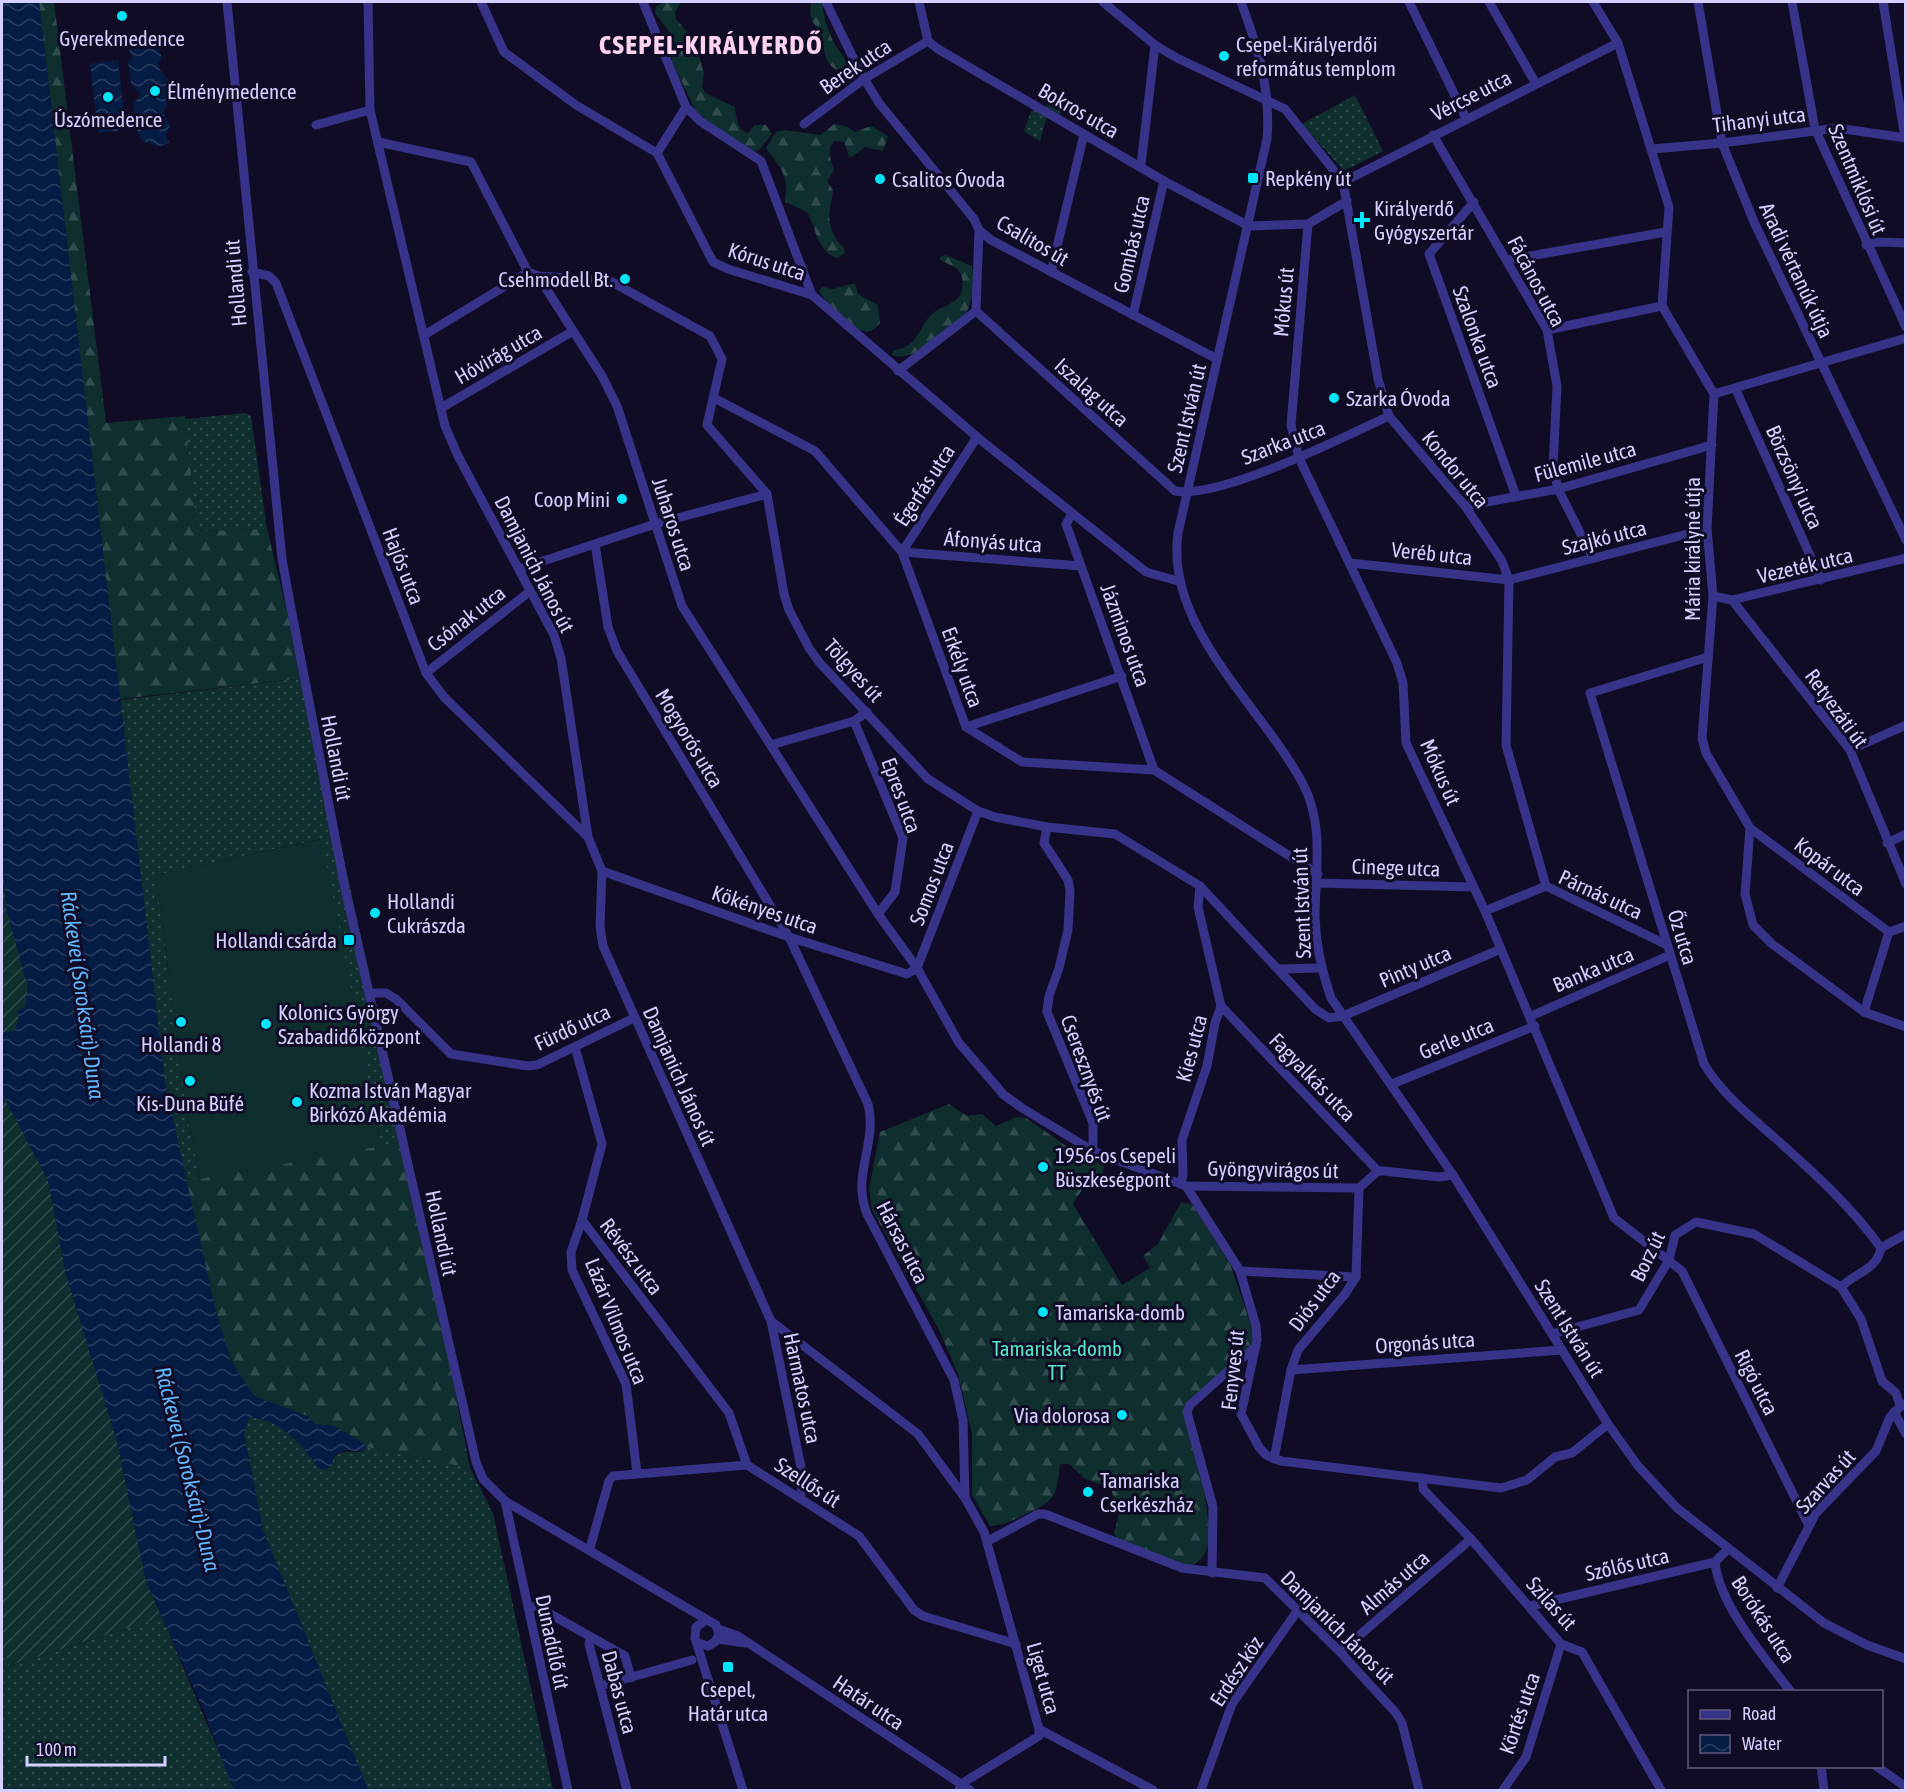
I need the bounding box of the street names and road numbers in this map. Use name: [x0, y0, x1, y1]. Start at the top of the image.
street label: Berek utca: [815, 33, 895, 99]
street label: Vércse utca: [1427, 65, 1515, 125]
street label: Bokros utca: [1034, 77, 1124, 143]
street label: Tihanyi utca: [1711, 101, 1807, 137]
street label: Szentmiklósi út: [1824, 120, 1892, 238]
street label: Gombás utca: [1108, 193, 1154, 295]
street label: Aradi vértanúk útja: [1755, 199, 1839, 341]
street label: Csalitos út: [993, 210, 1073, 270]
street label: Fácános utca: [1503, 232, 1571, 330]
street label: Kórus utca: [725, 237, 809, 285]
street label: Hollandi út: [219, 239, 251, 327]
street label: Mókus út: [1268, 266, 1298, 338]
street label: Szalonka utca: [1448, 283, 1508, 391]
street label: Hóvirág utca: [450, 320, 546, 388]
street label: Iszalag utca: [1050, 353, 1134, 431]
street label: Szent István út: [1162, 361, 1210, 475]
street label: Szarka utca: [1238, 415, 1328, 469]
street label: Börzsönyi utca: [1761, 421, 1829, 533]
street label: Kondor utca: [1418, 426, 1494, 512]
street label: Fülemile utca: [1531, 436, 1639, 486]
street label: Égerfás utca: [889, 440, 959, 530]
street label: Juharos utca: [648, 474, 700, 574]
street label: Mária királyné útja: [1680, 477, 1704, 621]
street label: Damjanich János út: [490, 492, 580, 636]
street label: Szajkó utca: [1559, 515, 1649, 559]
street label: Hajós utca: [378, 524, 430, 608]
street label: Áfonyás utca: [943, 526, 1043, 556]
street label: Veréb utca: [1390, 537, 1474, 569]
street label: Vezeték utca: [1755, 542, 1855, 588]
street label: Csónak utca: [422, 580, 510, 656]
street label: Jázminos utca: [1096, 580, 1156, 690]
street label: Erkély utca: [937, 623, 989, 711]
street label: Tölgyes út: [819, 634, 889, 706]
street label: Retyezáti út: [1800, 664, 1874, 752]
street label: Mogyorós utca: [651, 684, 729, 792]
street label: Hollandi út: [317, 713, 357, 803]
street label: Mókus út: [1416, 735, 1466, 809]
street label: Epres utca: [877, 754, 927, 836]
street label: Kopár utca: [1790, 832, 1870, 900]
street label: Somos utca: [904, 838, 958, 928]
street label: Szent István út: [1287, 847, 1315, 959]
street label: Cinege utca: [1351, 853, 1441, 881]
street label: Párnás utca: [1555, 864, 1647, 924]
street label: Kökényes utca: [709, 880, 821, 938]
street label: Őz utca: [1663, 907, 1703, 967]
street label: Pinty utca: [1375, 940, 1455, 992]
street label: Banka utca: [1549, 941, 1637, 997]
street label: Fürdő utca: [530, 999, 614, 1055]
street label: Damjanich János út: [639, 1003, 721, 1149]
street label: Cseresznyés út: [1057, 1011, 1117, 1125]
street label: Kies utca: [1171, 1012, 1211, 1084]
street label: Gerle utca: [1415, 1012, 1497, 1064]
street label: Fagyalkás utca: [1265, 1028, 1361, 1126]
street label: Gyöngyvirágos út: [1207, 1156, 1339, 1182]
street label: Hollandi út: [421, 1188, 463, 1278]
street label: Hársas utca: [872, 1197, 934, 1287]
street label: Révész utca: [596, 1213, 668, 1299]
street label: Borz út: [1625, 1227, 1669, 1285]
street label: Lázár Vilmos utca: [581, 1254, 653, 1388]
street label: Diós utca: [1283, 1265, 1345, 1335]
street label: Szent István út: [1530, 1275, 1610, 1381]
street label: Orgonás utca: [1374, 1327, 1476, 1357]
street label: Fenyves út: [1216, 1329, 1248, 1411]
street label: Harmatos utca: [780, 1330, 826, 1446]
street label: Rigó utca: [1730, 1345, 1784, 1419]
street label: Szarvas út: [1790, 1444, 1860, 1518]
street label: Szellős út: [771, 1452, 845, 1512]
street label: Szőlős utca: [1583, 1543, 1671, 1585]
street label: Almás utca: [1354, 1545, 1434, 1619]
street label: Damjanich János út: [1276, 1565, 1400, 1689]
street label: Borókás utca: [1727, 1571, 1801, 1667]
street label: Szilas út: [1522, 1572, 1582, 1634]
street label: Dunadűlő út: [531, 1592, 575, 1692]
street label: Erdész köz: [1205, 1631, 1268, 1710]
street label: Liget utca: [1022, 1639, 1066, 1717]
street label: Dabas utca: [597, 1648, 643, 1736]
street label: Körtés utca: [1494, 1669, 1544, 1757]
street label: Határ utca: [829, 1670, 909, 1734]

